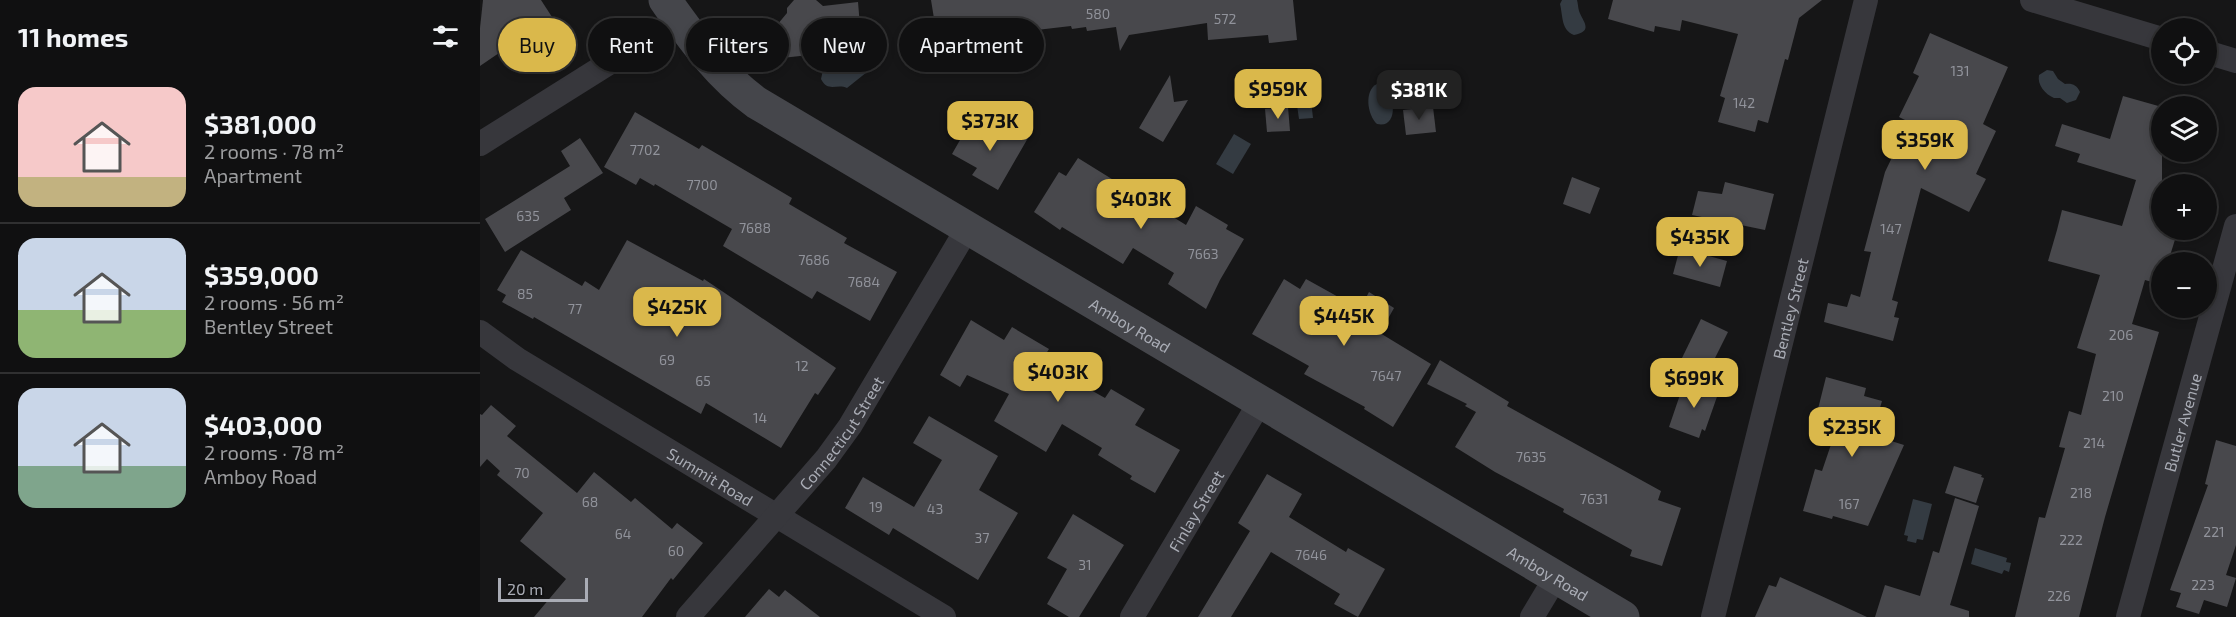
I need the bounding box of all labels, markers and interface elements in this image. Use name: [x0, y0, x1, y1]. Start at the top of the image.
house number: 580: [1086, 5, 1110, 22]
house number: 572: [1214, 10, 1236, 27]
chip: Buy: [498, 18, 576, 72]
chip: Rent: [588, 18, 674, 72]
chip: Filters: [686, 18, 789, 72]
chip: New: [801, 18, 887, 72]
chip: Apartment: [899, 18, 1044, 72]
map controls: [2151, 18, 2217, 318]
button: locate: [2151, 18, 2217, 84]
icon: filters: [429, 20, 462, 53]
text: 11 homes: [18, 21, 128, 52]
house number: 131: [1951, 62, 1969, 79]
pin: $959K: [1236, 69, 1320, 120]
pin: $381K: [1377, 70, 1461, 121]
text: $959K: [1249, 76, 1307, 100]
text: $381K: [1391, 77, 1447, 101]
house number: 142: [1733, 94, 1755, 111]
button: layers: [2151, 96, 2217, 162]
pin: $373K: [948, 101, 1032, 152]
text: $381,000: [204, 108, 317, 139]
text: $373K: [961, 108, 1019, 132]
icon: home: [66, 111, 138, 183]
pin: $359K: [1883, 120, 1967, 171]
text: $359K: [1896, 127, 1954, 151]
text: 2 rooms · 78 m²: [204, 139, 344, 163]
house number: 7702: [630, 141, 660, 158]
text: Apartment: [204, 163, 302, 187]
button: +: [2151, 174, 2217, 240]
house number: 7700: [686, 176, 718, 193]
pin: $403K: [1099, 179, 1183, 230]
text: $403K: [1111, 186, 1171, 210]
house number: 635: [516, 207, 540, 224]
pin: $435K: [1658, 217, 1742, 268]
house number: 7688: [739, 219, 771, 236]
house number: 147: [1880, 220, 1902, 237]
text: $435K: [1670, 224, 1730, 248]
house number: 7663: [1188, 245, 1218, 262]
house number: 7686: [798, 251, 830, 268]
button: −: [2151, 252, 2217, 318]
street label: Bentley Street: [1768, 256, 1811, 361]
text: $359,000: [204, 259, 319, 290]
icon: home: [66, 262, 138, 334]
house number: 7684: [848, 273, 880, 290]
house number: 85: [517, 285, 533, 302]
pin: $425K: [635, 287, 719, 338]
text: 2 rooms · 56 m²: [204, 290, 344, 314]
street label: Amboy Road: [1087, 293, 1174, 356]
text: $425K: [647, 294, 707, 318]
pin: $445K: [1302, 296, 1386, 347]
house number: 77: [568, 300, 582, 317]
text: $445K: [1314, 303, 1374, 327]
text: Bentley Street: [204, 314, 333, 338]
house number: 206: [2109, 326, 2133, 343]
house number: 69: [659, 351, 675, 368]
pin: $403K: [1016, 352, 1100, 403]
house number: 12: [795, 357, 809, 374]
pin: $699K: [1652, 358, 1736, 409]
text: $403K: [1028, 359, 1088, 383]
text: $699K: [1664, 365, 1724, 389]
house number: 7647: [1371, 367, 1401, 384]
street label: Butler Avenue: [2159, 371, 2204, 474]
house number: 65: [695, 372, 711, 389]
street label: Connecticut Street: [794, 372, 887, 493]
house number: 210: [2102, 387, 2124, 404]
pin: $235K: [1810, 407, 1894, 458]
text: $403,000: [204, 409, 322, 440]
house number: 14: [753, 409, 767, 426]
icon: home: [66, 412, 138, 484]
text: $235K: [1823, 414, 1881, 438]
house number: 214: [2083, 434, 2105, 451]
text: 2 rooms · 78 m²: [204, 440, 344, 464]
street label: Summit Road: [664, 443, 757, 509]
house number: 7635: [1516, 448, 1546, 465]
text: Amboy Road: [204, 464, 317, 488]
house number: 70: [514, 464, 530, 481]
street label: Finlay Street: [1164, 466, 1227, 555]
house number: 218: [2070, 484, 2092, 501]
house number: 7631: [1580, 490, 1608, 507]
house number: 68: [582, 493, 598, 510]
house number: 167: [1839, 495, 1859, 512]
house number: 19: [869, 498, 883, 515]
house number: 43: [927, 500, 943, 517]
house number: 221: [2203, 523, 2225, 540]
house number: 64: [615, 525, 631, 542]
house number: 37: [975, 529, 989, 546]
house number: 222: [2059, 531, 2083, 548]
street label: Amboy Road: [1504, 541, 1592, 604]
house number: 60: [668, 542, 684, 559]
house number: 7646: [1295, 546, 1327, 563]
house number: 31: [1078, 556, 1092, 573]
scale bar: [498, 575, 588, 602]
house number: 223: [2191, 576, 2215, 593]
text: 20 m: [507, 579, 543, 598]
house number: 226: [2047, 587, 2071, 604]

